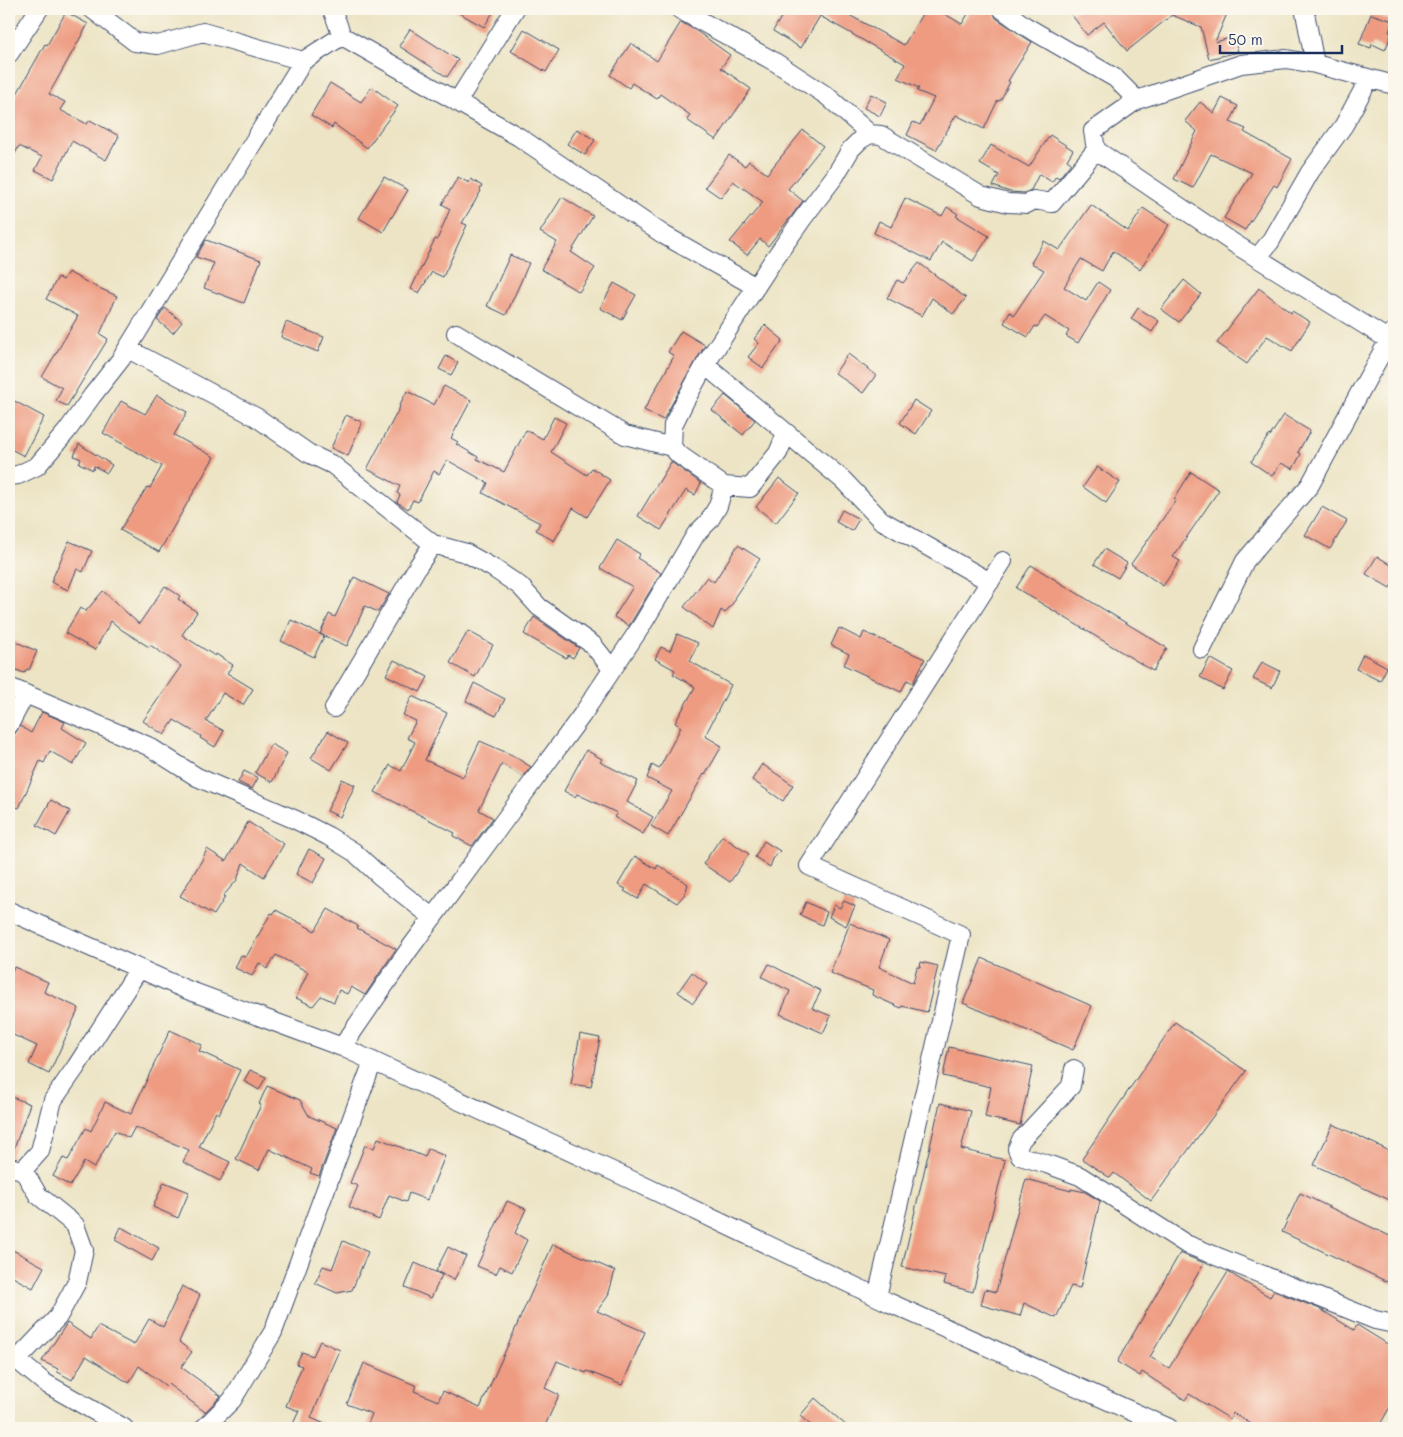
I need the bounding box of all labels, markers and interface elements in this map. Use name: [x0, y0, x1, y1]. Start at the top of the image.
scale bar: [1220, 22, 1343, 54]
text: 50 m: [1228, 29, 1263, 49]

